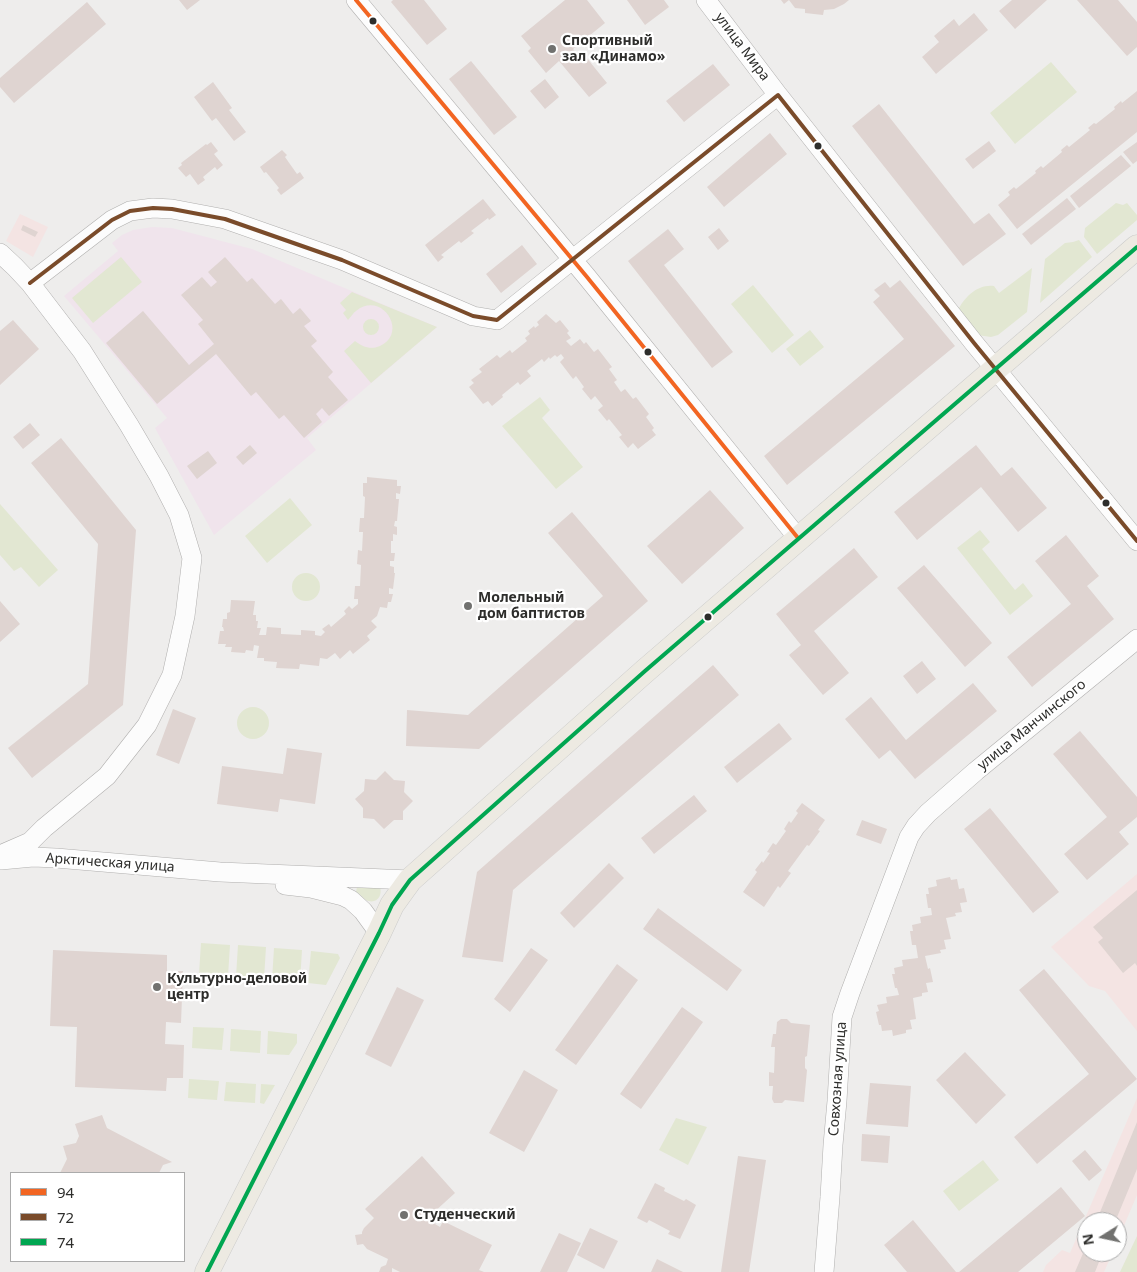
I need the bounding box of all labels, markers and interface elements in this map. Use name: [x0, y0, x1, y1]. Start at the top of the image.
street label: улица Мира: [711, 10, 773, 84]
unlabelled marker: [368, 16, 378, 26]
place label: Спортивный зал «Динамо»: [562, 33, 665, 65]
marker: Спортивный зал «Динамо»: [546, 43, 558, 55]
unlabelled marker: [813, 141, 823, 151]
unlabelled marker: [643, 347, 653, 357]
unlabelled marker: [1101, 498, 1111, 508]
place label: Молельный дом баптистов: [478, 590, 585, 622]
marker: Молельный дом баптистов: [462, 600, 474, 612]
unlabelled marker: [703, 612, 713, 622]
street label: улица Манчинского: [974, 676, 1090, 774]
street label: Арктическая улица: [45, 850, 175, 876]
place label: Культурно-деловой центр: [167, 971, 307, 1004]
marker: Культурно-деловой центр: [151, 981, 163, 993]
street label: Совхозная улица: [826, 1021, 850, 1137]
legend: [10, 1172, 185, 1262]
text: 94: [57, 1182, 74, 1202]
text: 72: [57, 1207, 74, 1227]
place label: Студенческий: [414, 1207, 516, 1223]
marker: Студенческий: [398, 1209, 410, 1221]
north arrow: [1077, 1212, 1127, 1262]
text: 74: [57, 1232, 74, 1252]
text: N: [1077, 1232, 1098, 1247]

